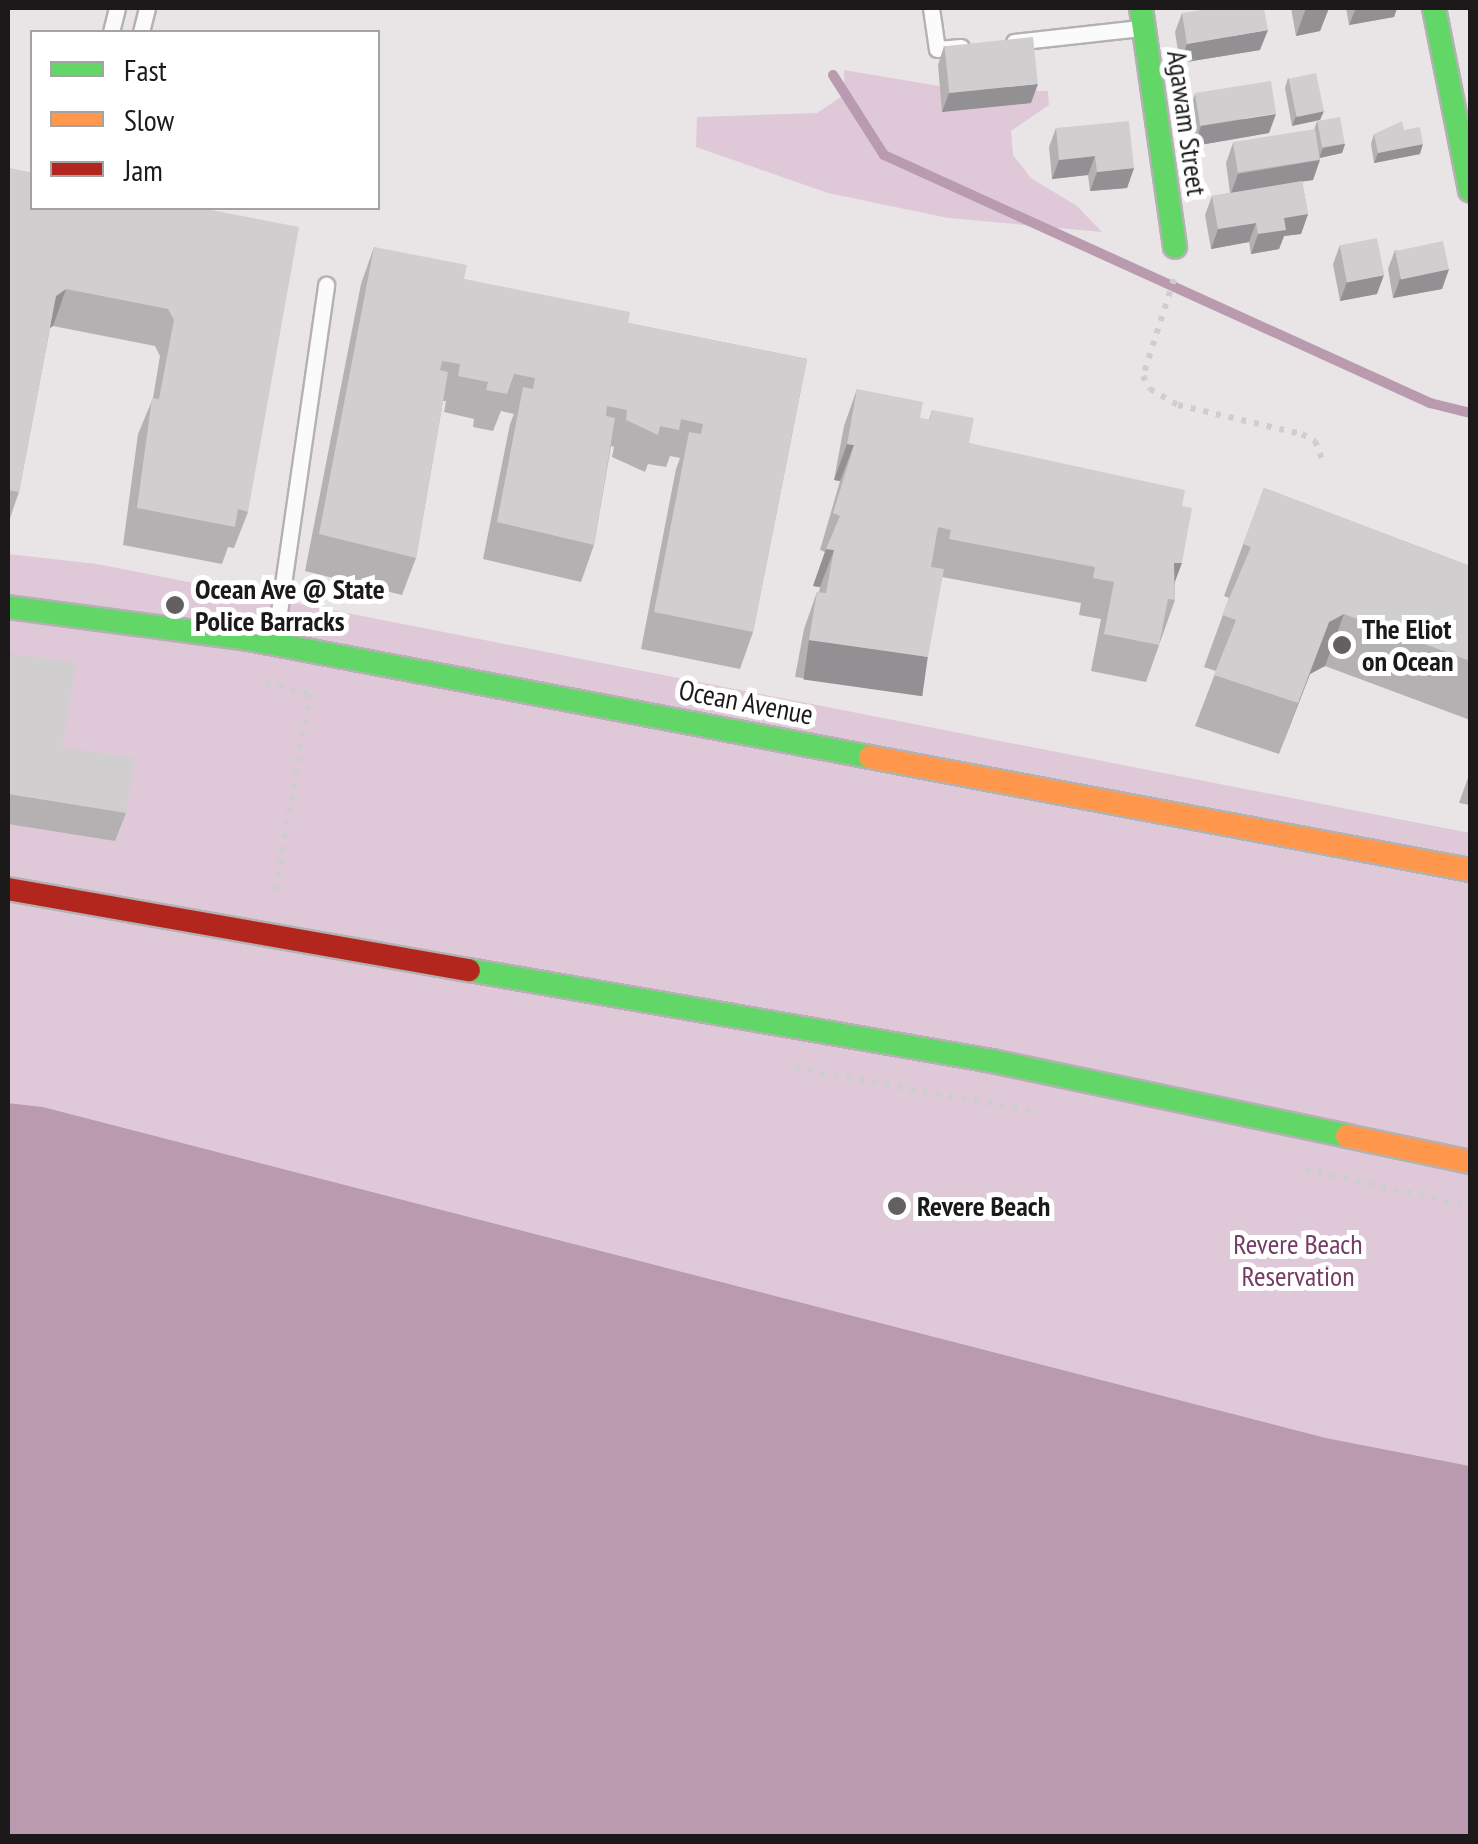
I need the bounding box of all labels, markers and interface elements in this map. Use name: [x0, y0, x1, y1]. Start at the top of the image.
legend: [30, 30, 380, 210]
street label: Agawam Street: [1160, 48, 1214, 198]
text: Fast: [124, 50, 167, 89]
text: Slow: [124, 100, 174, 139]
text: Jam: [124, 150, 163, 189]
place label: Ocean Ave @ State Police Barracks: [195, 572, 386, 638]
marker: Ocean Ave @ State Police Barracks: [164, 594, 186, 616]
place label: The Eliot on Ocean: [1362, 612, 1454, 678]
marker: The Eliot on Ocean: [1331, 634, 1353, 656]
street label: Ocean Avenue: [676, 672, 816, 732]
place label: Revere Beach: [917, 1189, 1050, 1223]
marker: Revere Beach: [886, 1195, 908, 1217]
park label: Revere Beach Reservation: [1233, 1227, 1363, 1293]

